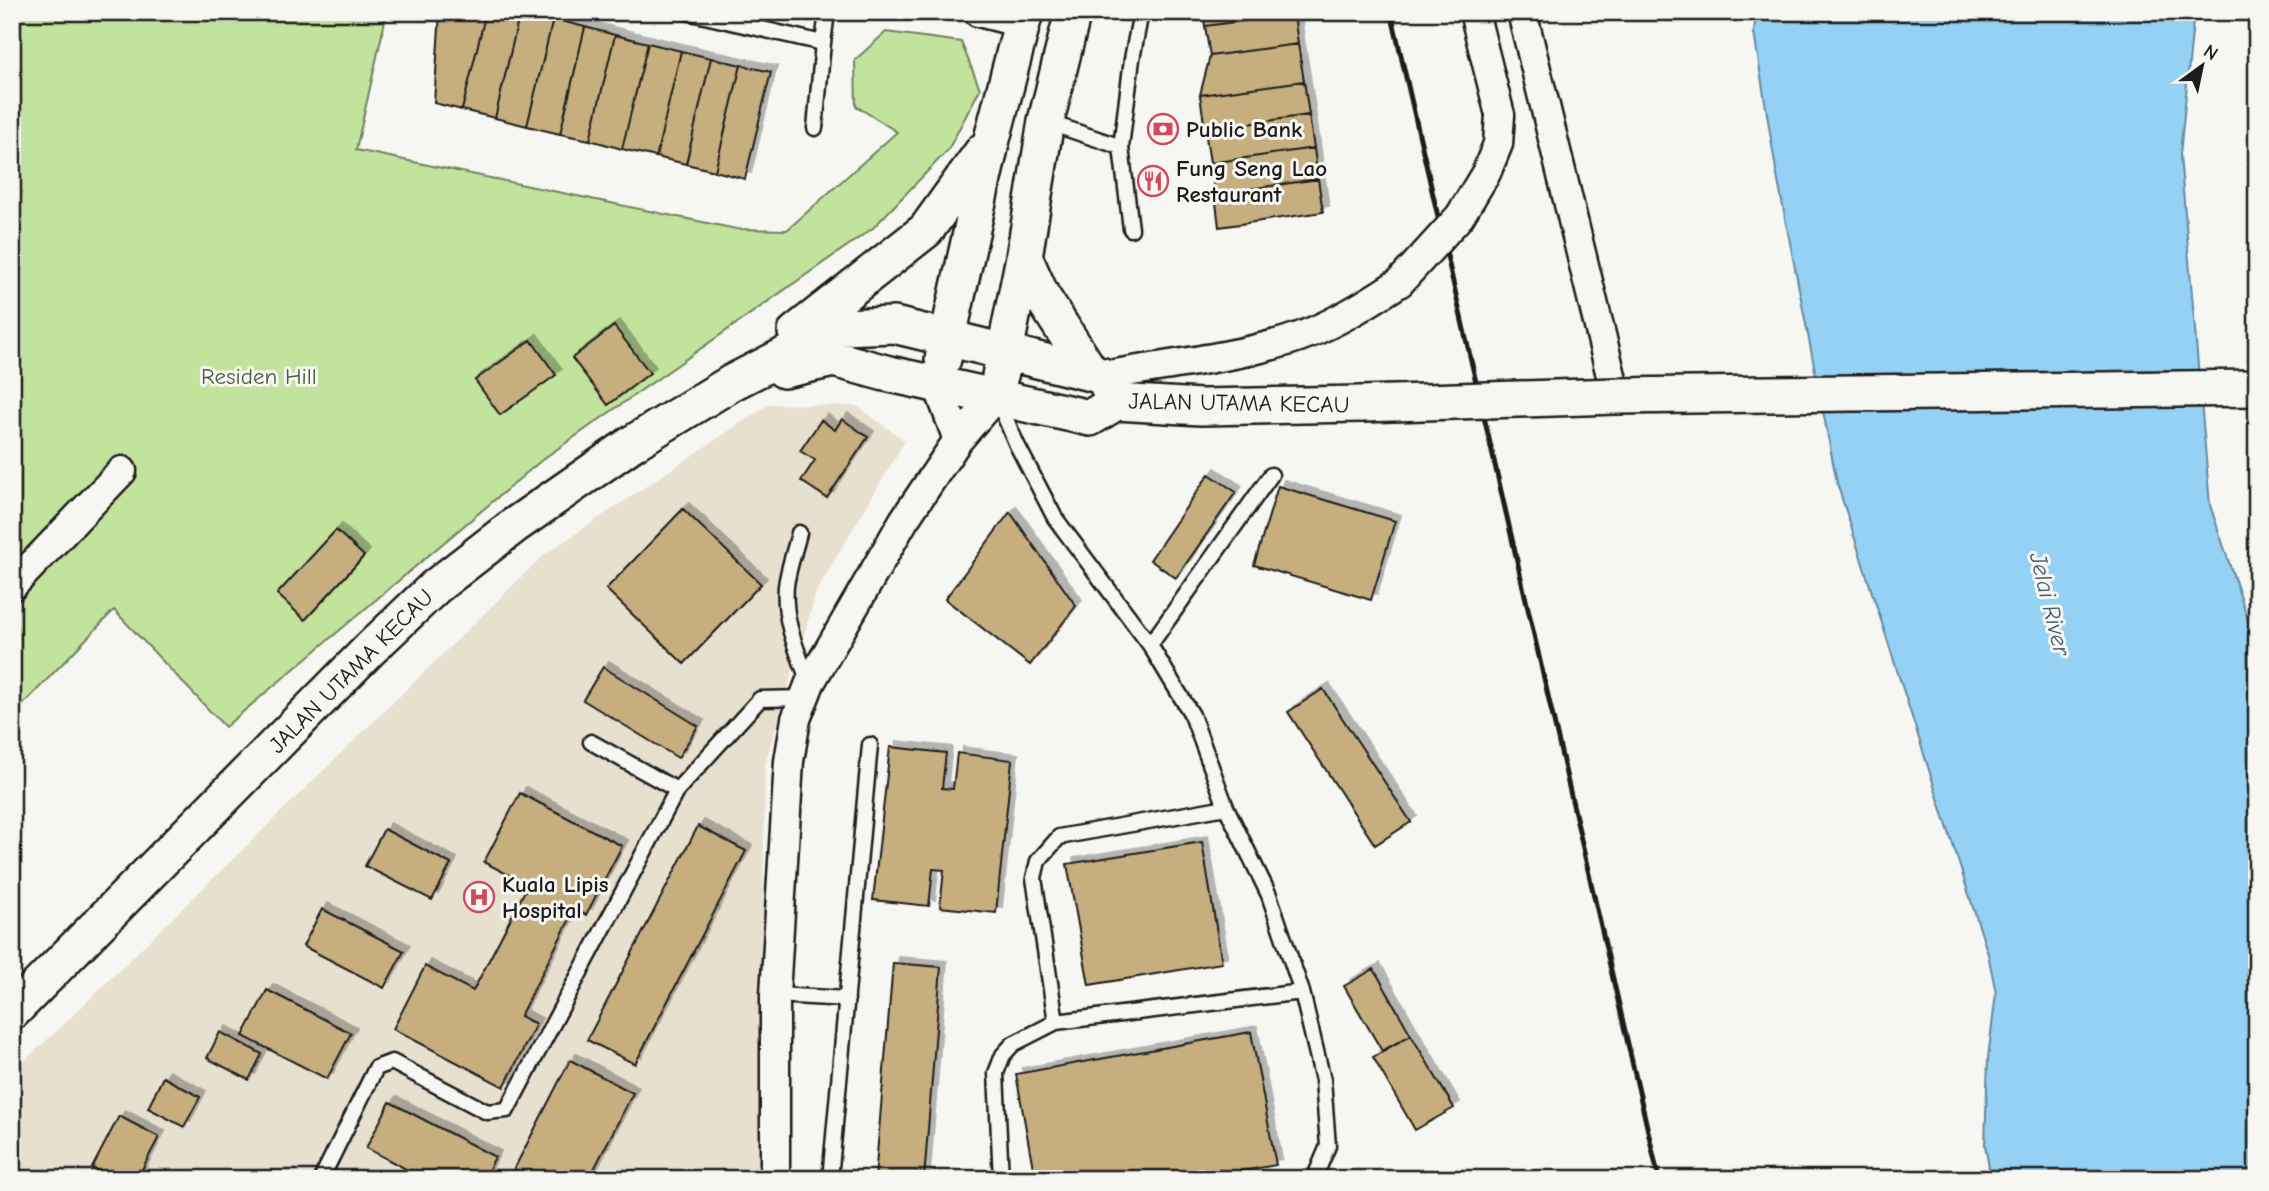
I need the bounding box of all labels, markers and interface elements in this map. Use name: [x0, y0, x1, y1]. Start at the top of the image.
north arrow: [2168, 32, 2238, 102]
text: N: [2200, 40, 2222, 65]
bank icon: Public Bank: [1146, 112, 1180, 146]
place label: Public Bank: [1186, 116, 1302, 143]
place label: Fung Seng Lao Restaurant: [1176, 155, 1327, 208]
restaurant icon: Fung Seng Lao Restaurant: [1136, 164, 1170, 198]
park label: Residen Hill: [201, 363, 317, 390]
street label: JALAN UTAMA KECAU: [1128, 388, 1350, 418]
water label: Jelai River: [2023, 549, 2077, 660]
street label: JALAN UTAMA KECAU: [263, 583, 439, 759]
place label: Kuala Lipis Hospital: [502, 871, 609, 924]
hospital icon: Kuala Lipis Hospital: [462, 880, 496, 914]

